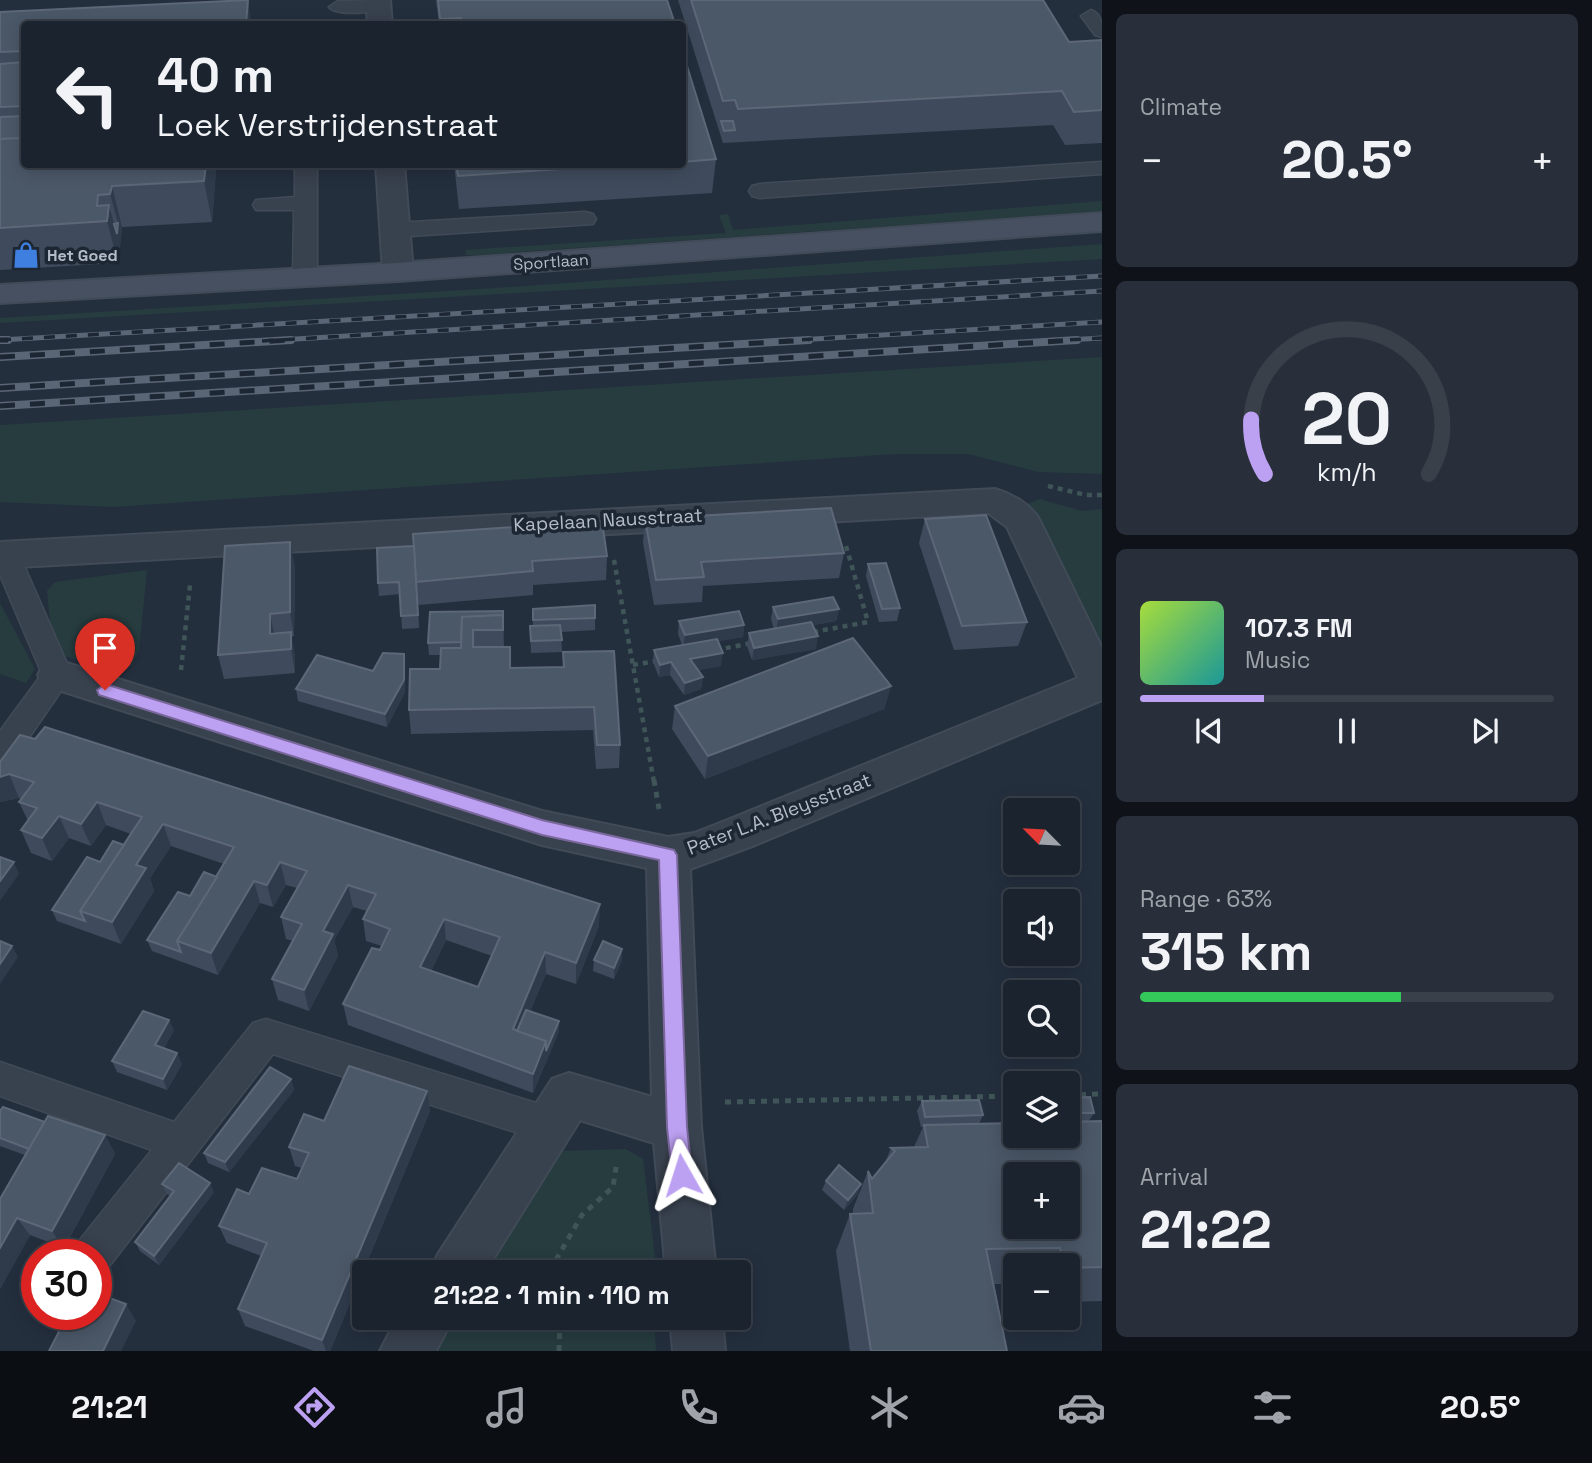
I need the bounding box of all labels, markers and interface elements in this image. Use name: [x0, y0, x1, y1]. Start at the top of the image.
text: 40 m: [157, 44, 274, 106]
icon: left: [42, 49, 133, 140]
text: Climate: [1140, 92, 1222, 122]
text: Loek Verstrijdenstraat: [157, 105, 499, 145]
text: 20.5°: [1281, 127, 1413, 193]
text: −: [1140, 137, 1164, 185]
text: +: [1530, 137, 1554, 185]
shop icon: Het Goed: [11, 240, 41, 270]
place label: Het Goed: [47, 245, 118, 266]
street label: Sportlaan: [513, 249, 589, 275]
text: 20: [1302, 373, 1392, 466]
text: km/h: [1317, 456, 1377, 488]
street label: Kapelaan Nausstraat: [513, 503, 703, 537]
text: 107.3 FM: [1245, 611, 1353, 645]
pin: [75, 618, 135, 690]
icon: arrive: [86, 629, 124, 667]
text: Music: [1245, 645, 1310, 675]
icon: previous: [1190, 712, 1228, 750]
icon: pause: [1328, 712, 1366, 750]
icon: next: [1466, 712, 1504, 750]
street label: Pater L.A. Bleysstraat: [684, 767, 874, 861]
north arrow: [1003, 798, 1080, 875]
map controls: [1003, 798, 1080, 1330]
text: Range · 63%: [1140, 884, 1272, 914]
button: sound: [1003, 889, 1080, 966]
text: 315 km: [1140, 919, 1312, 985]
button: search: [1003, 980, 1080, 1057]
button: layers: [1003, 1071, 1080, 1148]
position arrow: [645, 1138, 719, 1212]
button: +: [1003, 1162, 1080, 1239]
text: Arrival: [1140, 1162, 1208, 1192]
text: 21:22: [1140, 1197, 1272, 1263]
speed limit sign: 30: [21, 1239, 112, 1330]
button: −: [1003, 1253, 1080, 1330]
text: 21:22 · 1 min · 110 m: [433, 1278, 670, 1312]
icon: directions: [290, 1383, 339, 1432]
icon: music: [482, 1383, 531, 1432]
icon: phone: [674, 1383, 723, 1432]
icon: climate: [865, 1383, 914, 1432]
icon: car: [1057, 1383, 1106, 1432]
icon: filters: [1248, 1383, 1297, 1432]
text: 21:21: [71, 1387, 148, 1427]
text: 20.5°: [1440, 1387, 1521, 1427]

